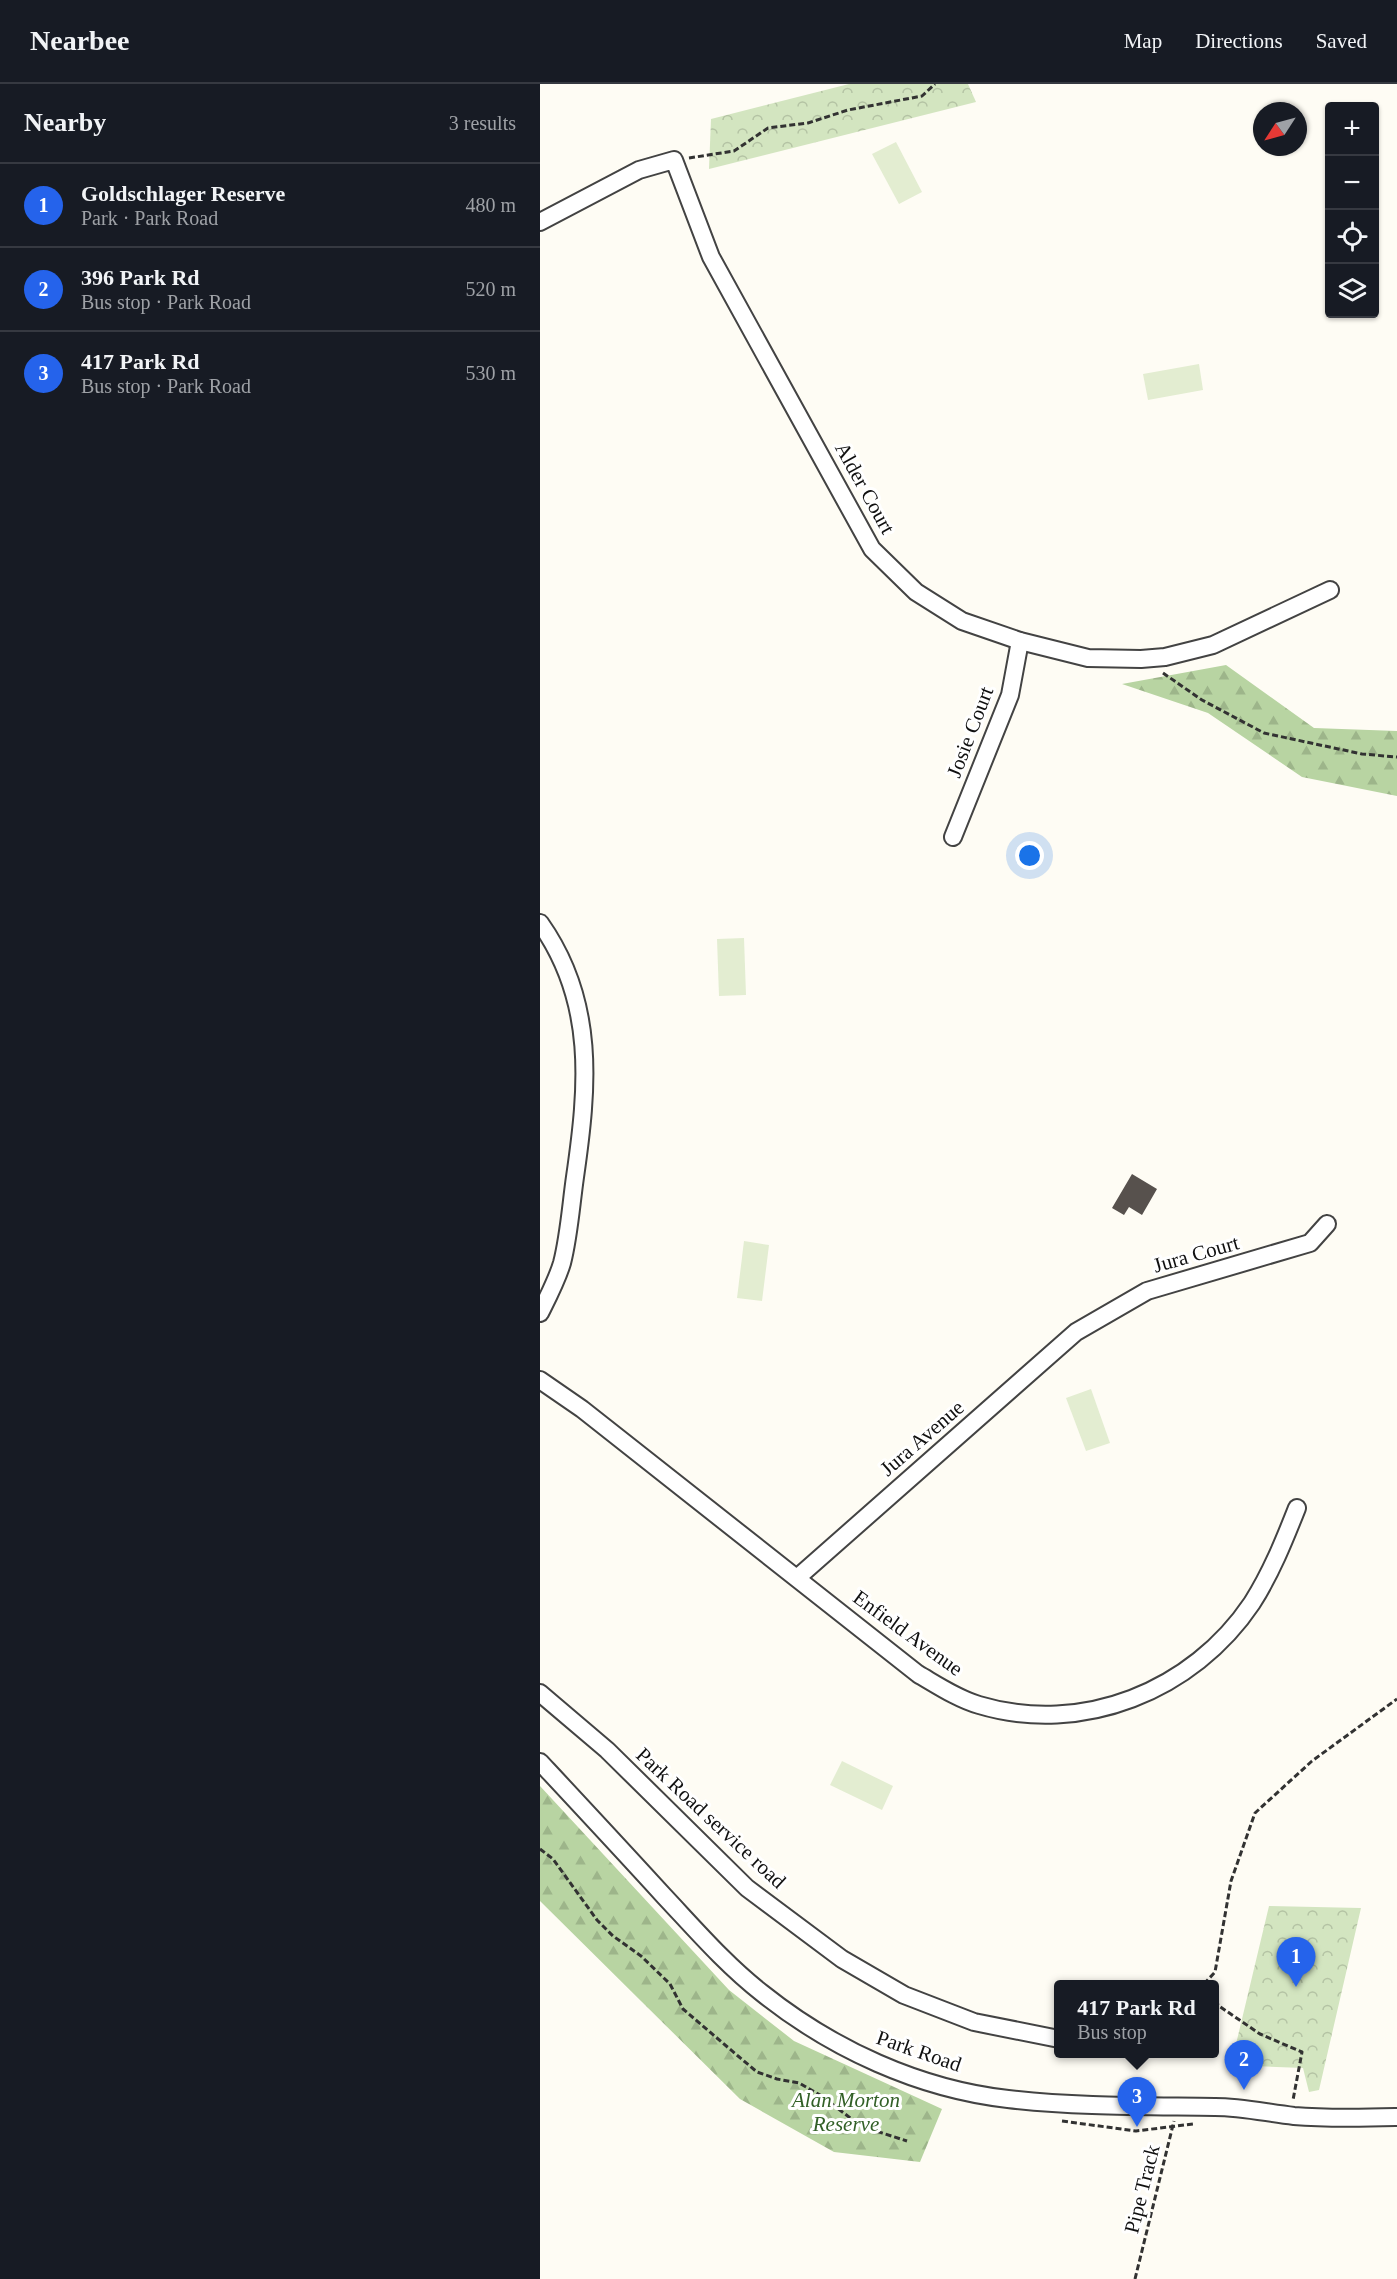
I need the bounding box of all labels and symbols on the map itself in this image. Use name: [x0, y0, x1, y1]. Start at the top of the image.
north arrow: [1253, 102, 1307, 156]
street label: Alder Court: [830, 438, 900, 538]
street label: Josie Court: [942, 683, 998, 781]
your location: [1015, 841, 1044, 870]
street label: Jura Court: [1150, 1230, 1242, 1278]
street label: Jura Avenue: [875, 1395, 969, 1481]
street label: Enfield Avenue: [848, 1585, 968, 1681]
street label: Park Road service road: [631, 1743, 791, 1894]
pin: 1: [1276, 1938, 1316, 1987]
street label: Park Road: [873, 2025, 965, 2077]
pin: 2: [1224, 2040, 1264, 2090]
pin: 3: [1118, 2078, 1156, 2127]
park label: Alan Morton Reserve: [790, 2088, 900, 2136]
street label: Pipe Track: [1119, 2142, 1165, 2236]

